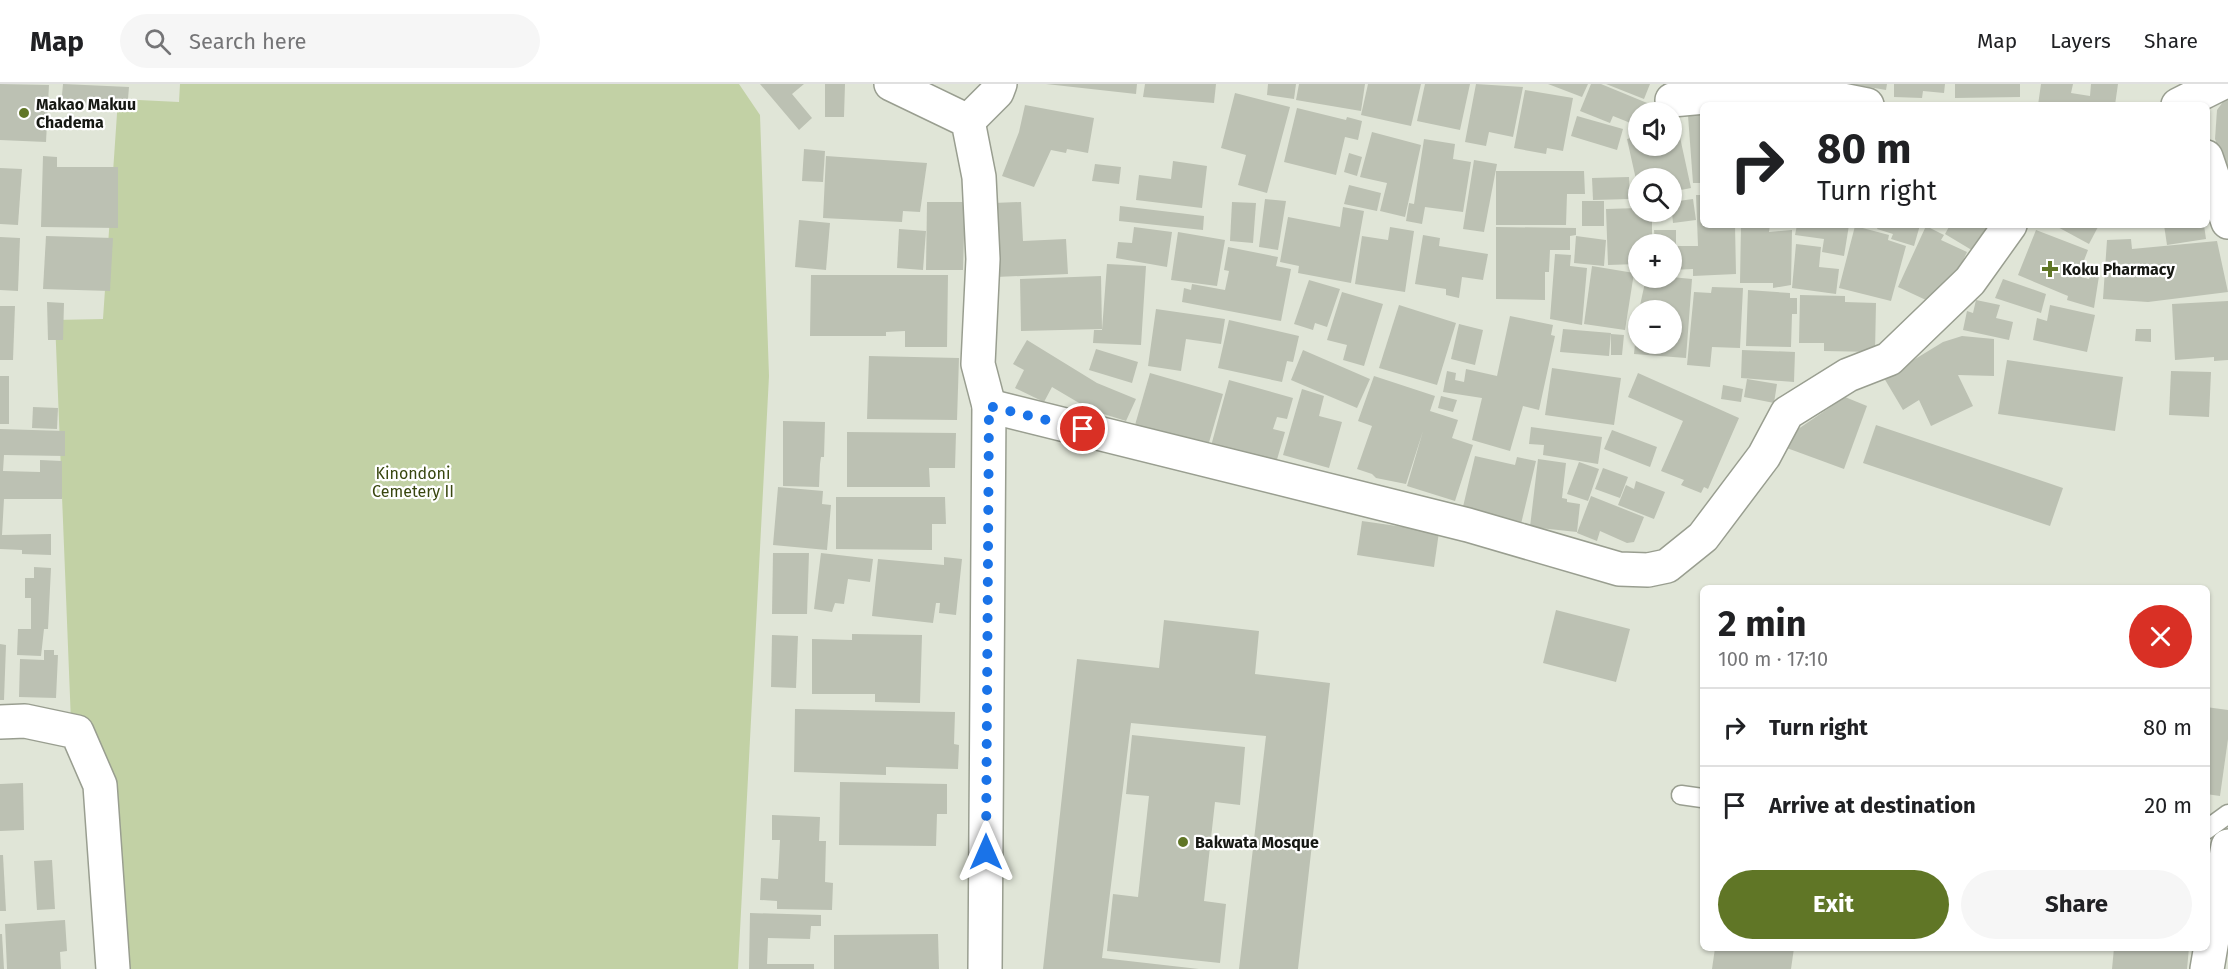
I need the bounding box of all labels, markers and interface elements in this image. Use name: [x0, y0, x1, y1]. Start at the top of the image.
search box: [120, 14, 540, 68]
text: Map: [30, 25, 84, 58]
icon: search: [141, 25, 174, 58]
text: Search here: [189, 28, 307, 55]
text: Map: [1977, 28, 2017, 54]
text: Layers: [2050, 28, 2111, 54]
text: Share: [2144, 28, 2198, 54]
place label: Makao Makuu Chadema: [36, 95, 136, 132]
map controls: [1628, 102, 1682, 354]
button: sound: [1628, 102, 1682, 156]
marker: Makao Makuu Chadema: [17, 106, 31, 120]
text: 80 m: [1817, 124, 1911, 174]
icon: right: [1718, 126, 1796, 204]
button: search: [1628, 168, 1682, 222]
text: Turn right: [1817, 175, 1937, 207]
button: +: [1628, 234, 1682, 288]
place label: Koku Pharmacy: [2062, 260, 2175, 279]
marker: Koku Pharmacy: [2043, 262, 2057, 276]
button: −: [1628, 300, 1682, 354]
pin: [1057, 403, 1108, 454]
icon: arrive: [1066, 412, 1099, 445]
park label: Kinondoni Cemetery II: [372, 464, 454, 501]
text: 2 min: [1718, 602, 1807, 646]
button: close: [2129, 605, 2192, 668]
text: 100 m · 17:10: [1718, 647, 1828, 671]
icon: right: [1718, 711, 1751, 744]
text: Turn right: [1769, 714, 1868, 741]
text: 80 m: [2143, 714, 2192, 741]
icon: arrive: [1718, 789, 1751, 822]
text: Arrive at destination: [1769, 792, 1976, 819]
text: 20 m: [2144, 792, 2192, 819]
position arrow: [954, 820, 1018, 884]
place label: Bakwata Mosque: [1195, 833, 1319, 852]
marker: Bakwata Mosque: [1176, 835, 1190, 849]
button: Exit: [1718, 870, 1949, 939]
button: Share: [1961, 870, 2192, 939]

